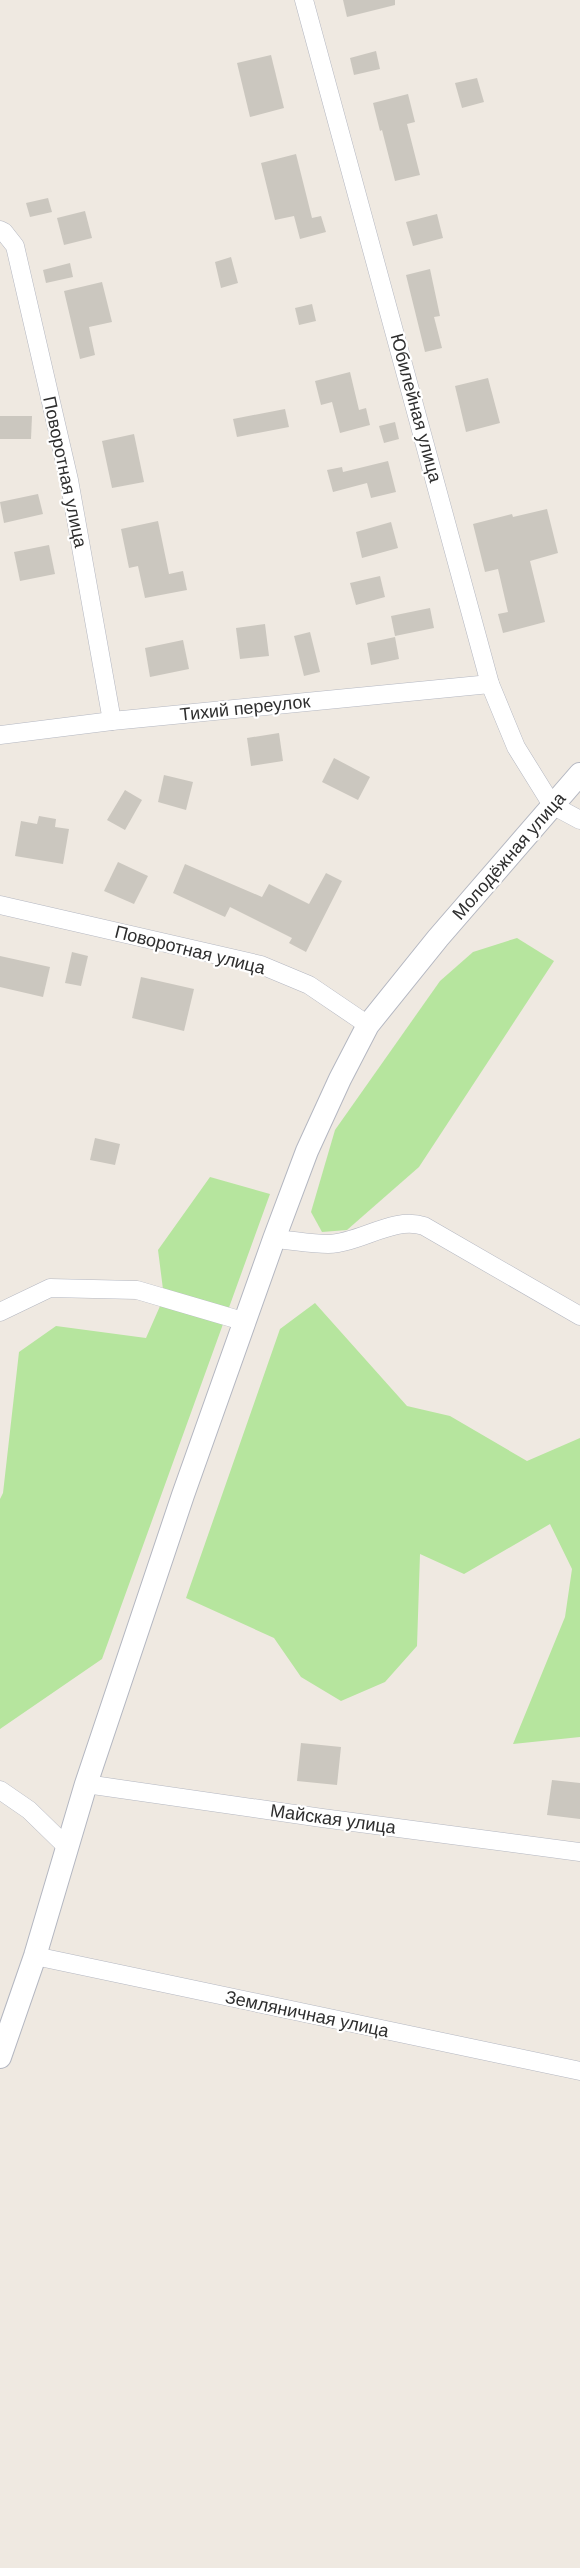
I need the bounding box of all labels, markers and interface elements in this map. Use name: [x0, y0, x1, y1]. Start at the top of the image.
street label: Юбилейная улица: [385, 331, 448, 486]
street label: Поворотная улица: [37, 394, 93, 551]
street label: Тихий переулок: [179, 689, 311, 727]
street label: Молодёжная улица: [447, 786, 572, 925]
street label: Поворотная улица: [112, 920, 269, 981]
street label: Майская улица: [269, 1798, 398, 1840]
street label: Земляничная улица: [223, 1985, 392, 2043]

